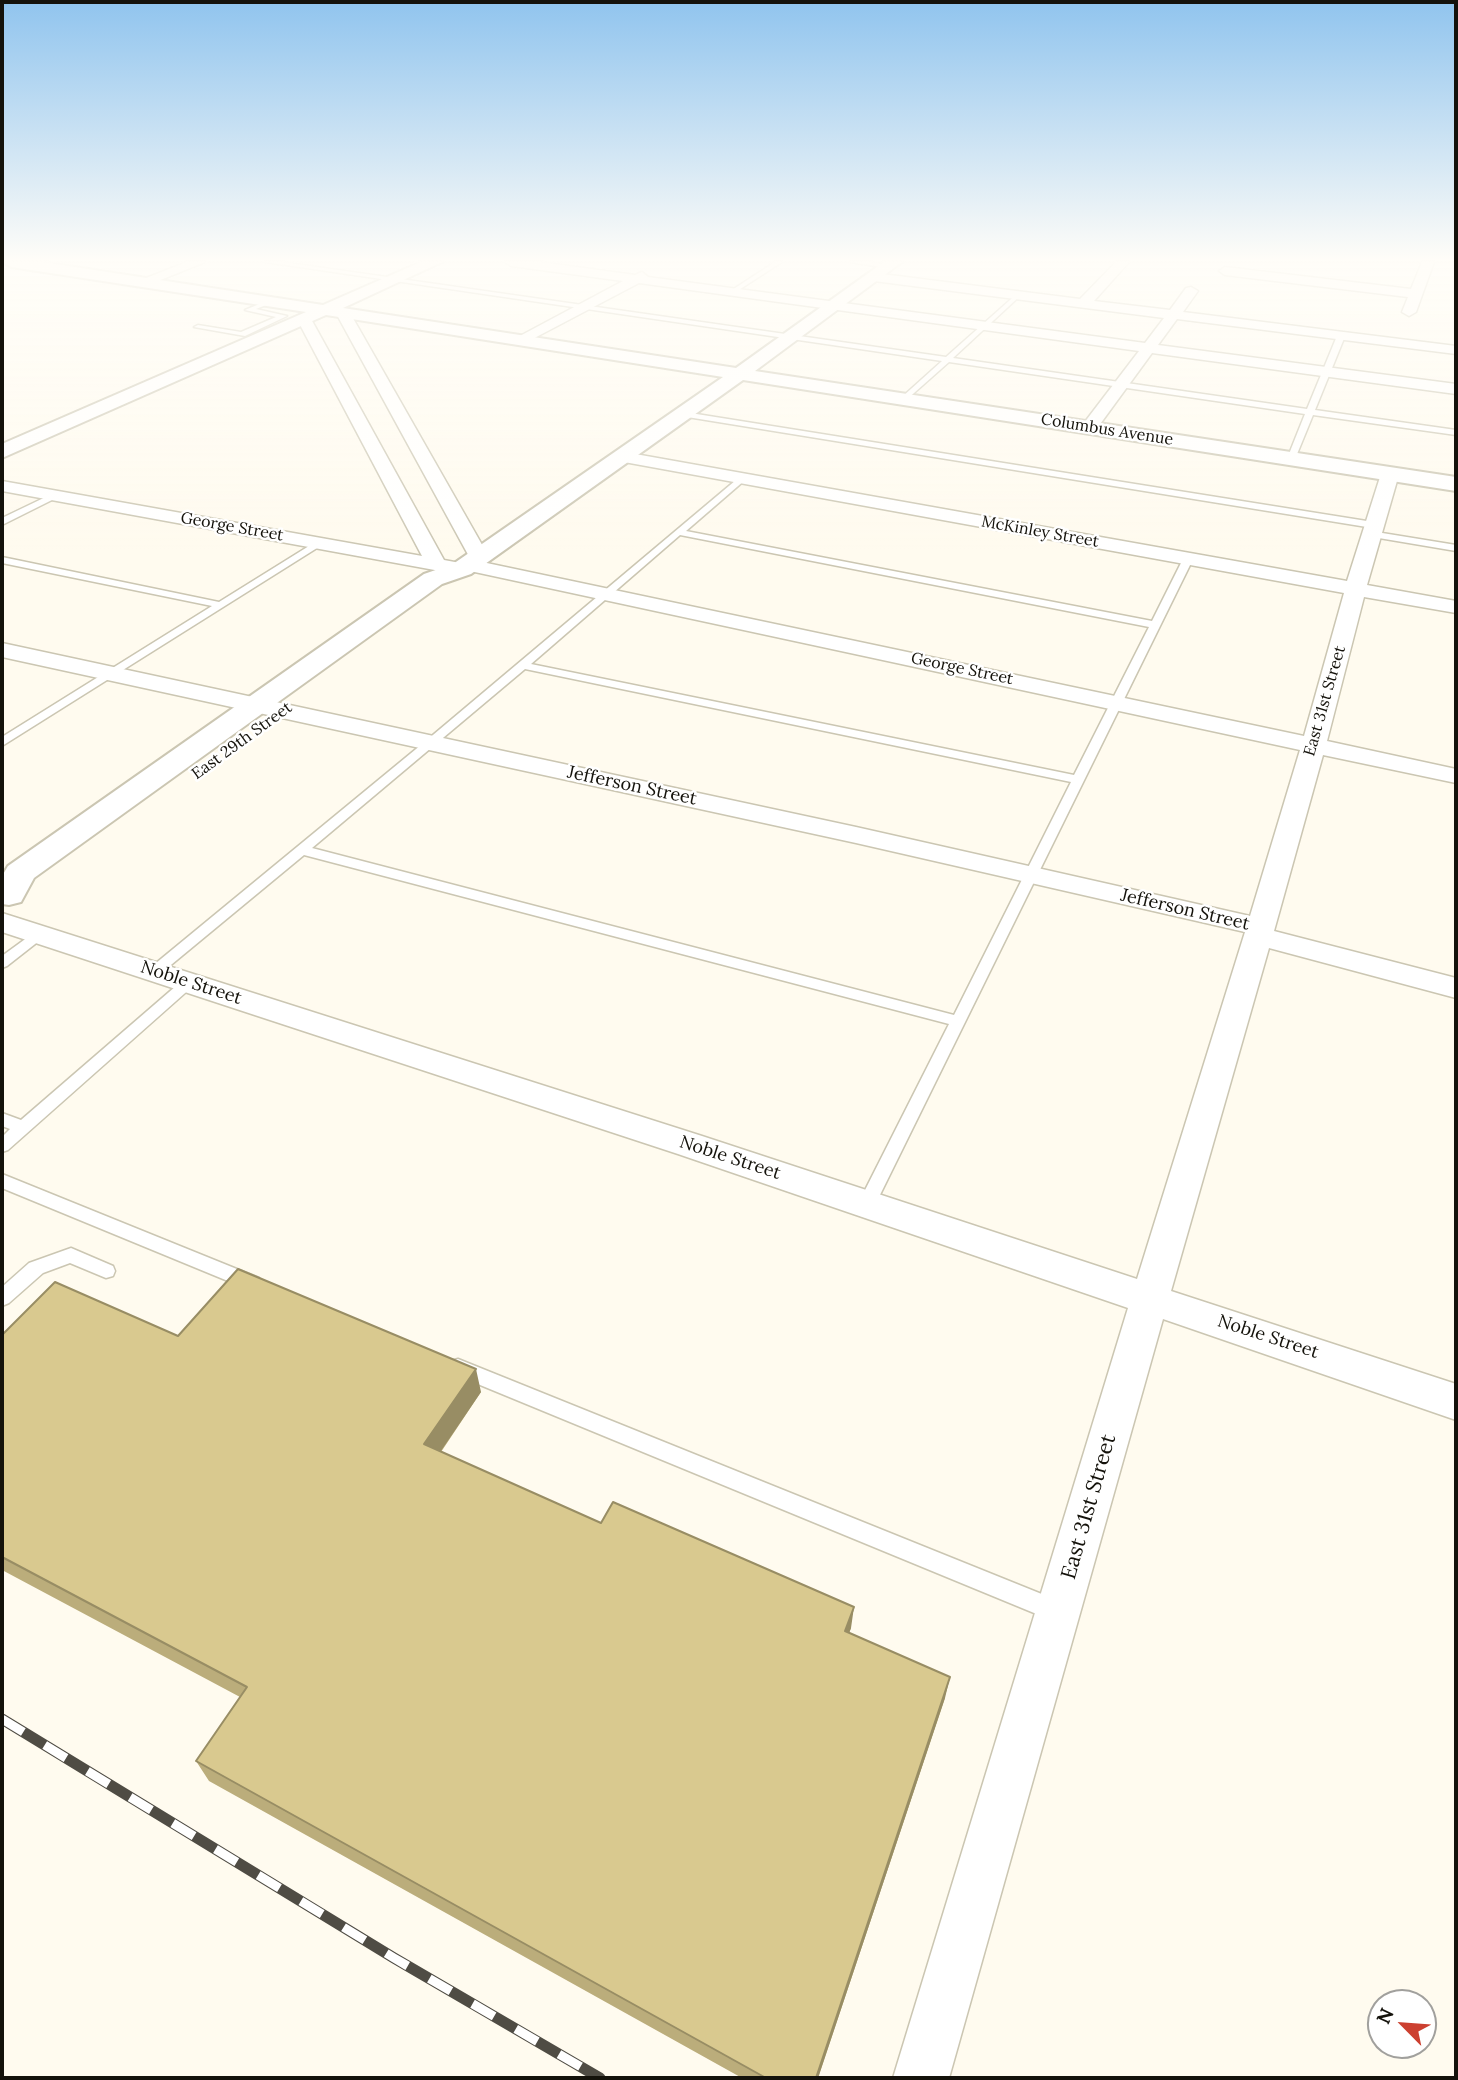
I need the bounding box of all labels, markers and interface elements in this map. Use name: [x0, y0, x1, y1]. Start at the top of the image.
street label: Columbus Avenue: [1040, 410, 1174, 450]
street label: George Street: [179, 509, 285, 545]
street label: McKinley Street: [980, 512, 1100, 552]
street label: East 31st Street: [1300, 644, 1350, 758]
street label: George Street: [909, 649, 1015, 689]
street label: East 29th Street: [188, 698, 296, 784]
street label: Jefferson Street: [565, 762, 699, 810]
street label: Jefferson Street: [1118, 885, 1252, 935]
street label: Noble Street: [138, 957, 244, 1009]
street label: Noble Street: [677, 1132, 783, 1184]
street label: Noble Street: [1215, 1311, 1321, 1363]
street label: East 31st Street: [1056, 1432, 1122, 1582]
north arrow: [1367, 1989, 1437, 2059]
text: N: [1371, 2004, 1399, 2028]

